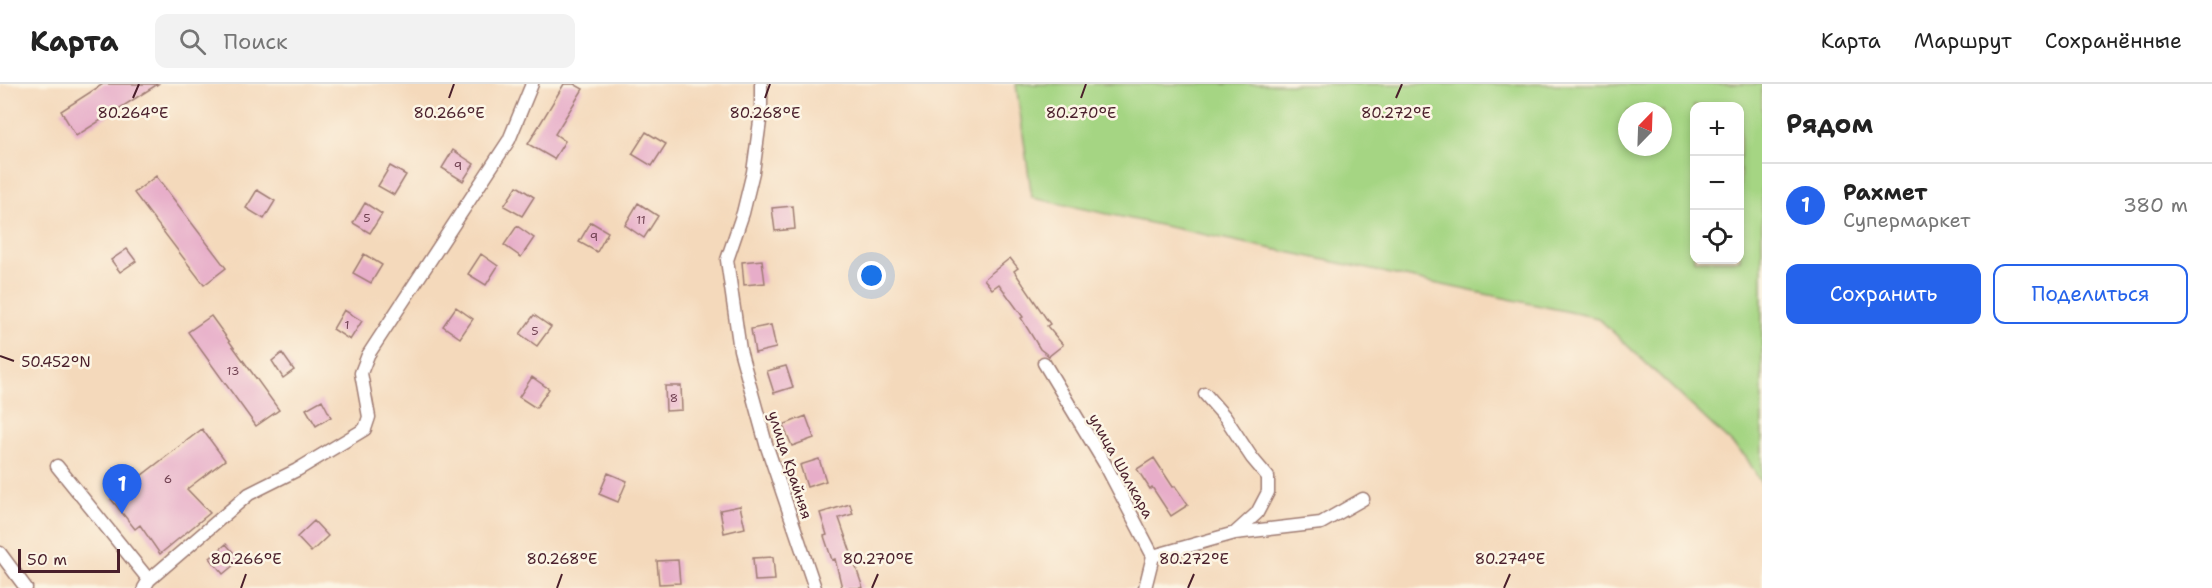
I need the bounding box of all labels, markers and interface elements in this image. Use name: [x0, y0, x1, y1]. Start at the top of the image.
search box: [155, 14, 575, 68]
text: Карта: [30, 22, 119, 60]
icon: search: [176, 25, 209, 58]
text: Поиск: [224, 27, 288, 56]
text: Карта: [1821, 27, 1881, 55]
text: Маршрут: [1914, 27, 2012, 55]
text: Сохранённые: [2045, 27, 2182, 55]
north arrow: [1618, 102, 1672, 156]
map controls: [1690, 102, 1744, 264]
button: +: [1690, 102, 1744, 156]
text: 80.264°E: [98, 103, 168, 123]
text: 80.266°E: [413, 103, 485, 123]
text: 80.268°E: [730, 103, 800, 123]
text: 80.270°E: [1046, 103, 1116, 123]
text: 80.272°E: [1361, 103, 1431, 123]
text: Рядом: [1786, 106, 1873, 141]
button: −: [1690, 156, 1744, 210]
house number: 9: [454, 158, 462, 174]
text: Рахмет: [1843, 178, 1928, 207]
text: 1: [1801, 192, 1810, 218]
text: 380 m: [2123, 192, 2188, 218]
text: Супермаркет: [1843, 207, 1970, 233]
house number: 5: [363, 210, 371, 226]
button: locate: [1690, 210, 1744, 264]
house number: 11: [636, 212, 646, 228]
house number: 9: [590, 229, 598, 245]
your location: [857, 261, 886, 290]
button: Сохранить: [1786, 264, 1981, 324]
button: Поделиться: [1993, 264, 2188, 324]
house number: 1: [344, 317, 350, 333]
house number: 5: [531, 323, 539, 339]
text: 50.452°N: [21, 352, 91, 372]
house number: 13: [227, 363, 239, 379]
house number: 8: [670, 390, 678, 406]
street label: улица Крайняя: [763, 408, 817, 522]
street label: улица Шалкара: [1084, 410, 1158, 523]
pin: 1: [102, 464, 142, 514]
house number: 6: [164, 471, 172, 487]
scale bar: [18, 546, 120, 574]
text: 50 m: [27, 549, 67, 570]
text: 80.266°E: [210, 549, 282, 569]
text: 80.268°E: [527, 549, 597, 569]
text: 80.270°E: [843, 549, 913, 569]
text: 80.272°E: [1159, 549, 1229, 569]
text: 80.274°E: [1475, 549, 1545, 569]

